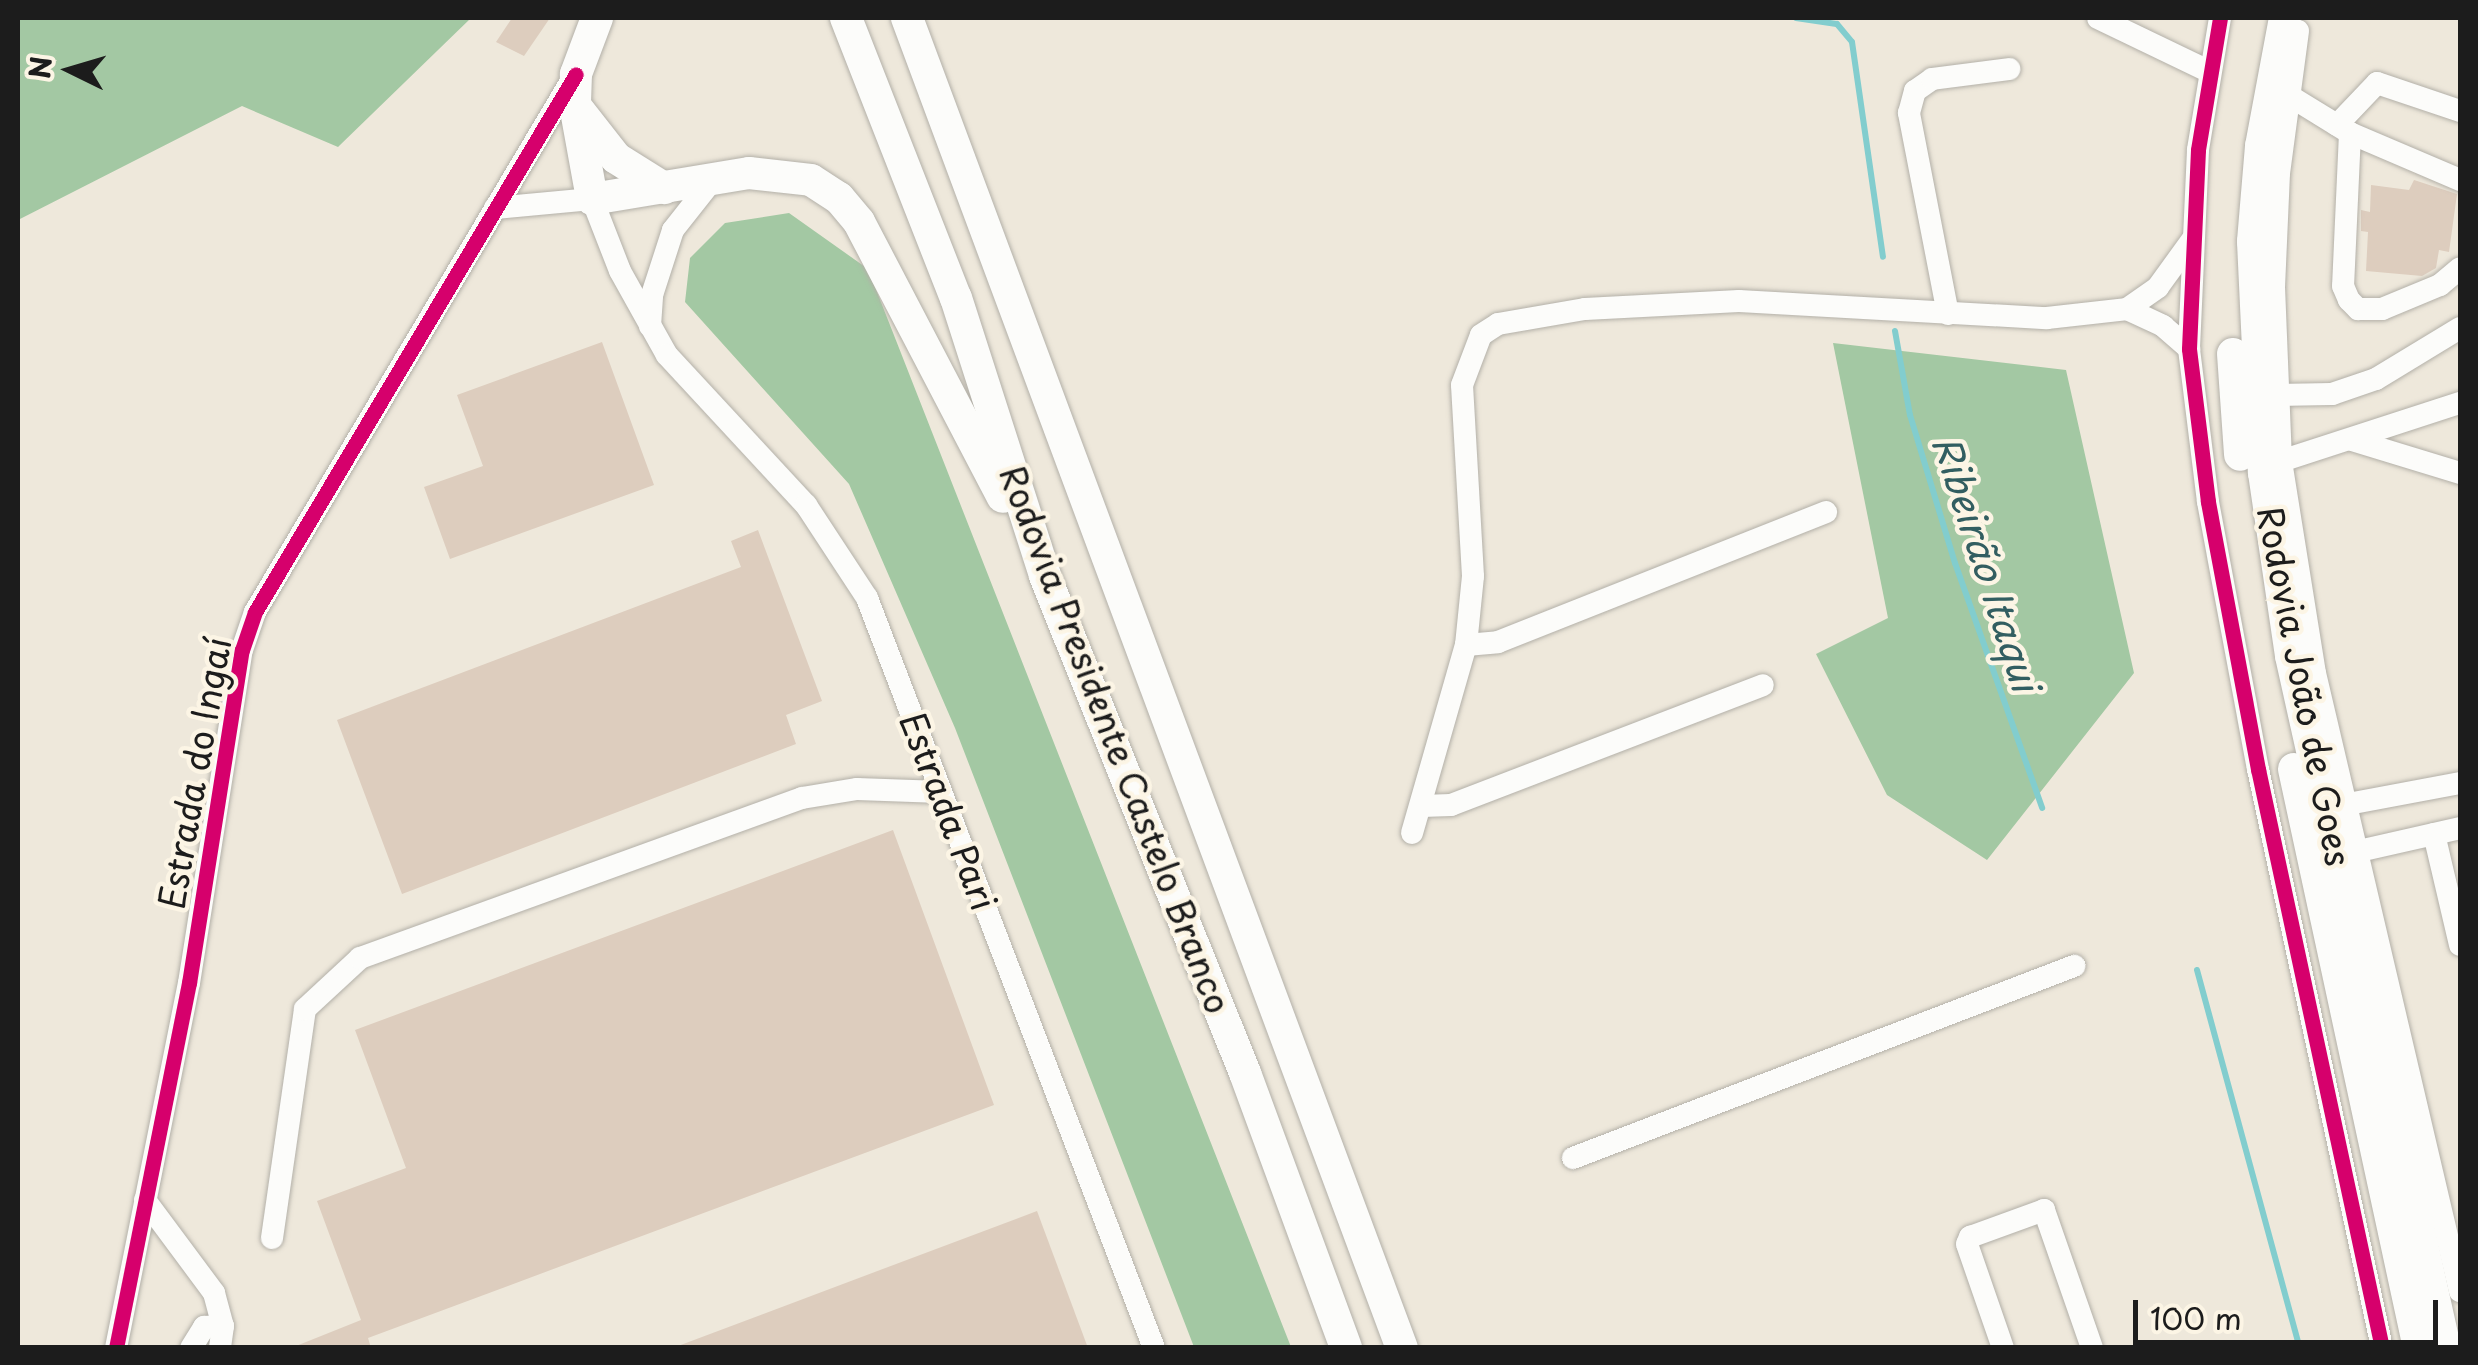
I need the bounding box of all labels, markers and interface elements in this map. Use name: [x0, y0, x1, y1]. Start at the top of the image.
north arrow: [20, 20, 120, 120]
text: N: [17, 54, 62, 80]
water label: Ribeirão Itaqui: [1924, 430, 2050, 696]
street label: Rodovia Presidente Castelo Branco: [992, 459, 1240, 1019]
street label: Rodovia João de Goes: [2249, 502, 2361, 870]
street label: Estrada do Ingaí: [149, 633, 239, 913]
street label: Estrada Pari: [892, 706, 1006, 916]
scale bar: [2138, 1280, 2443, 1342]
text: 100 m: [2150, 1295, 2242, 1340]

